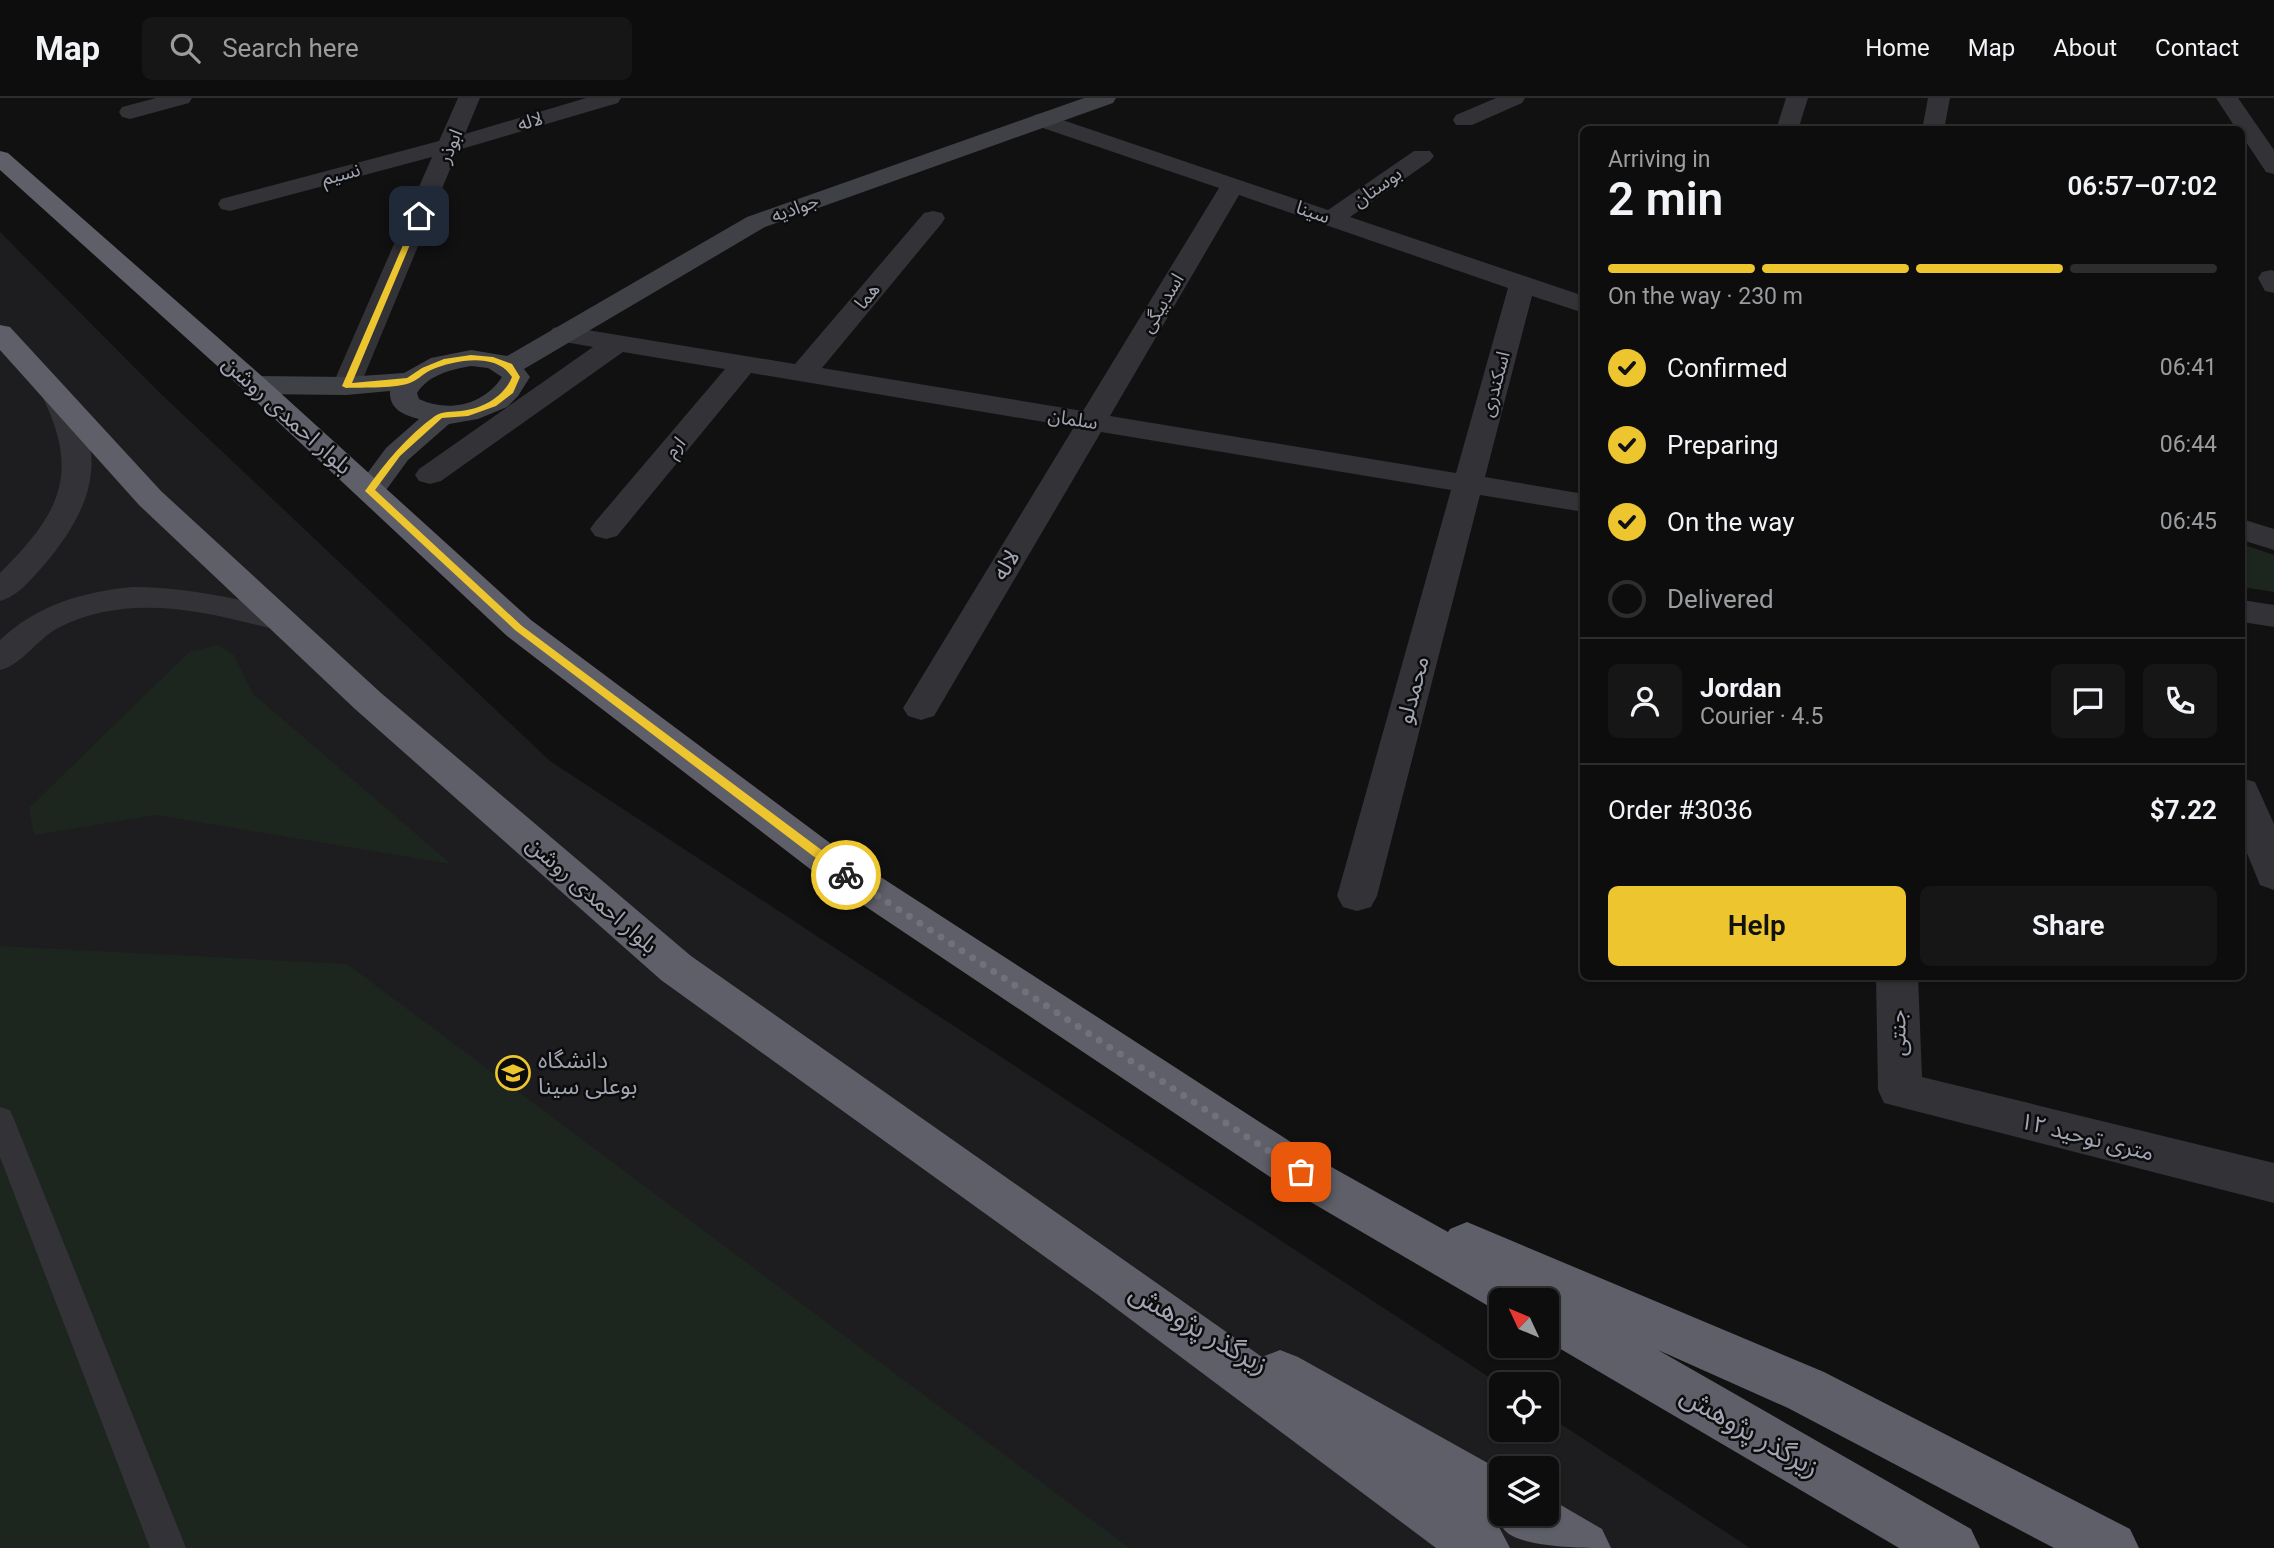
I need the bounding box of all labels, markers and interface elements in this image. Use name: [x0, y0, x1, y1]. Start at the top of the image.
search box: [142, 17, 632, 80]
text: Map: [35, 29, 100, 68]
icon: search: [166, 29, 204, 67]
text: Search here: [222, 33, 359, 63]
text: Home: [1865, 34, 1930, 62]
text: Map: [1968, 34, 2015, 62]
text: About: [2053, 34, 2117, 62]
text: Contact: [2155, 34, 2239, 62]
street label: لاله: [515, 106, 545, 136]
street label: ابوذر: [432, 126, 467, 167]
text: Arriving in: [1608, 146, 1711, 173]
street label: نسیم: [319, 158, 364, 193]
street label: بوستان: [1348, 162, 1406, 212]
text: 06:57–07:02: [2067, 171, 2217, 201]
text: 2 min: [1608, 172, 1723, 226]
pin: [389, 186, 449, 246]
street label: جوادیه: [768, 189, 822, 227]
street label: سینا: [1293, 196, 1333, 228]
icon: home: [400, 197, 438, 235]
street label: اسدبیگی: [1135, 269, 1189, 337]
street label: هما: [849, 278, 885, 314]
text: On the way · 230 m: [1608, 283, 1803, 310]
street label: اسکندری: [1475, 349, 1515, 419]
icon: check: [1608, 349, 1646, 387]
street label: بلوار احمدی روشن: [217, 350, 357, 480]
text: Confirmed: [1667, 353, 1788, 383]
text: 06:41: [2160, 354, 2217, 381]
street label: سلمان: [1046, 404, 1100, 434]
icon: check: [1608, 426, 1646, 464]
text: Preparing: [1667, 430, 1779, 460]
text: 06:44: [2160, 431, 2217, 458]
street label: ارم: [660, 432, 693, 464]
icon: check: [1608, 503, 1646, 541]
text: On the way: [1667, 507, 1795, 537]
text: 06:45: [2160, 508, 2217, 535]
street label: لاله: [987, 545, 1025, 585]
text: Delivered: [1667, 584, 1774, 614]
street label: محمدلو: [1391, 653, 1435, 727]
button: person: [1608, 664, 1682, 738]
button: chat: [2051, 664, 2125, 738]
button: phone: [2143, 664, 2217, 738]
text: Jordan: [1700, 673, 1782, 703]
text: Courier · 4.5: [1700, 703, 1823, 730]
text: Order #3036: [1608, 795, 1753, 825]
text: $7.22: [2150, 795, 2217, 825]
street label: بلوار احمدی روشن: [521, 831, 663, 959]
courier: [811, 840, 881, 910]
icon: bike: [827, 856, 865, 894]
button: Help: [1608, 886, 1906, 966]
button: Share: [1920, 886, 2217, 966]
street label: جنتی: [1884, 1009, 1912, 1057]
place label: دانشگاه بوعلی سینا: [538, 1047, 637, 1100]
school or university icon: دانشگاه بوعلی سینا: [494, 1054, 532, 1092]
street label: ۱۲ متری توحید: [2017, 1107, 2157, 1167]
pin: [1271, 1142, 1331, 1202]
icon: bag: [1282, 1153, 1320, 1191]
street label: زیرگذر پژوهش: [1123, 1275, 1274, 1382]
north arrow: [1489, 1288, 1559, 1358]
map controls: [1489, 1288, 1559, 1526]
button: locate: [1489, 1372, 1559, 1442]
street label: زیرگذر پژوهش: [1674, 1378, 1825, 1485]
button: layers: [1489, 1456, 1559, 1526]

